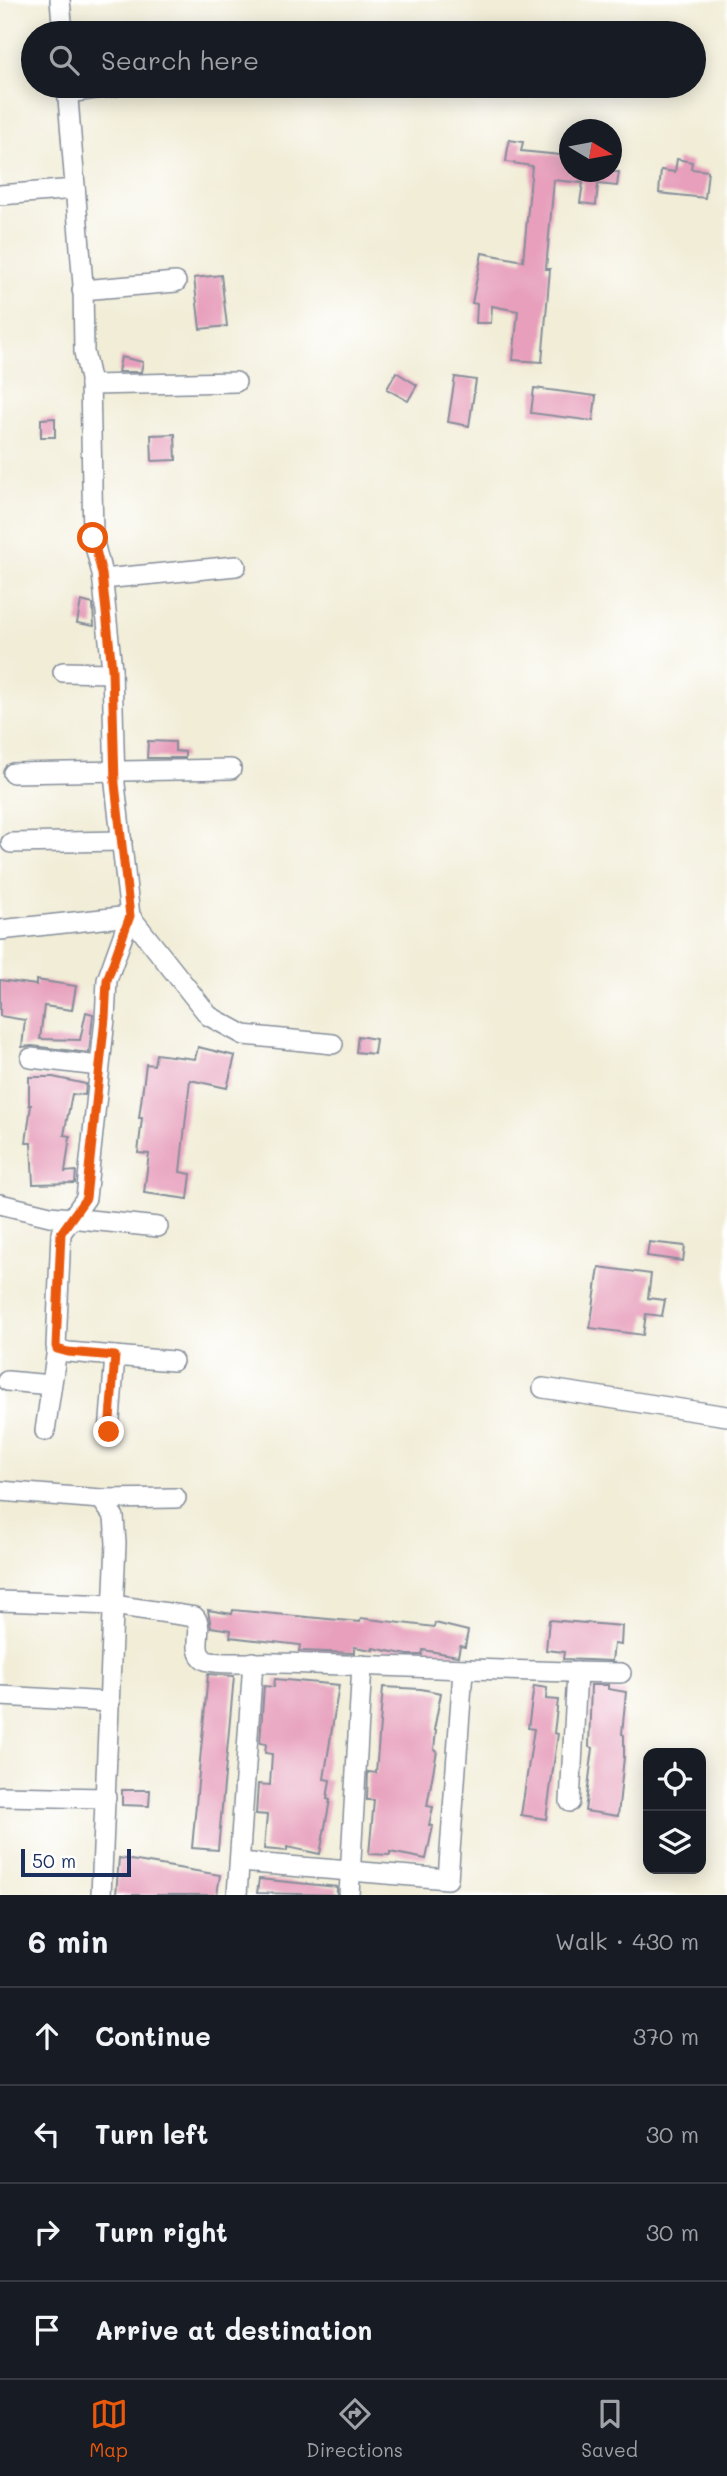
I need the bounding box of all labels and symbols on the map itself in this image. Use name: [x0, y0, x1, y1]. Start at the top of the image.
north arrow: [559, 119, 622, 182]
route start: [77, 522, 108, 553]
route end: [93, 1416, 124, 1447]
scale bar: [21, 1846, 131, 1878]

